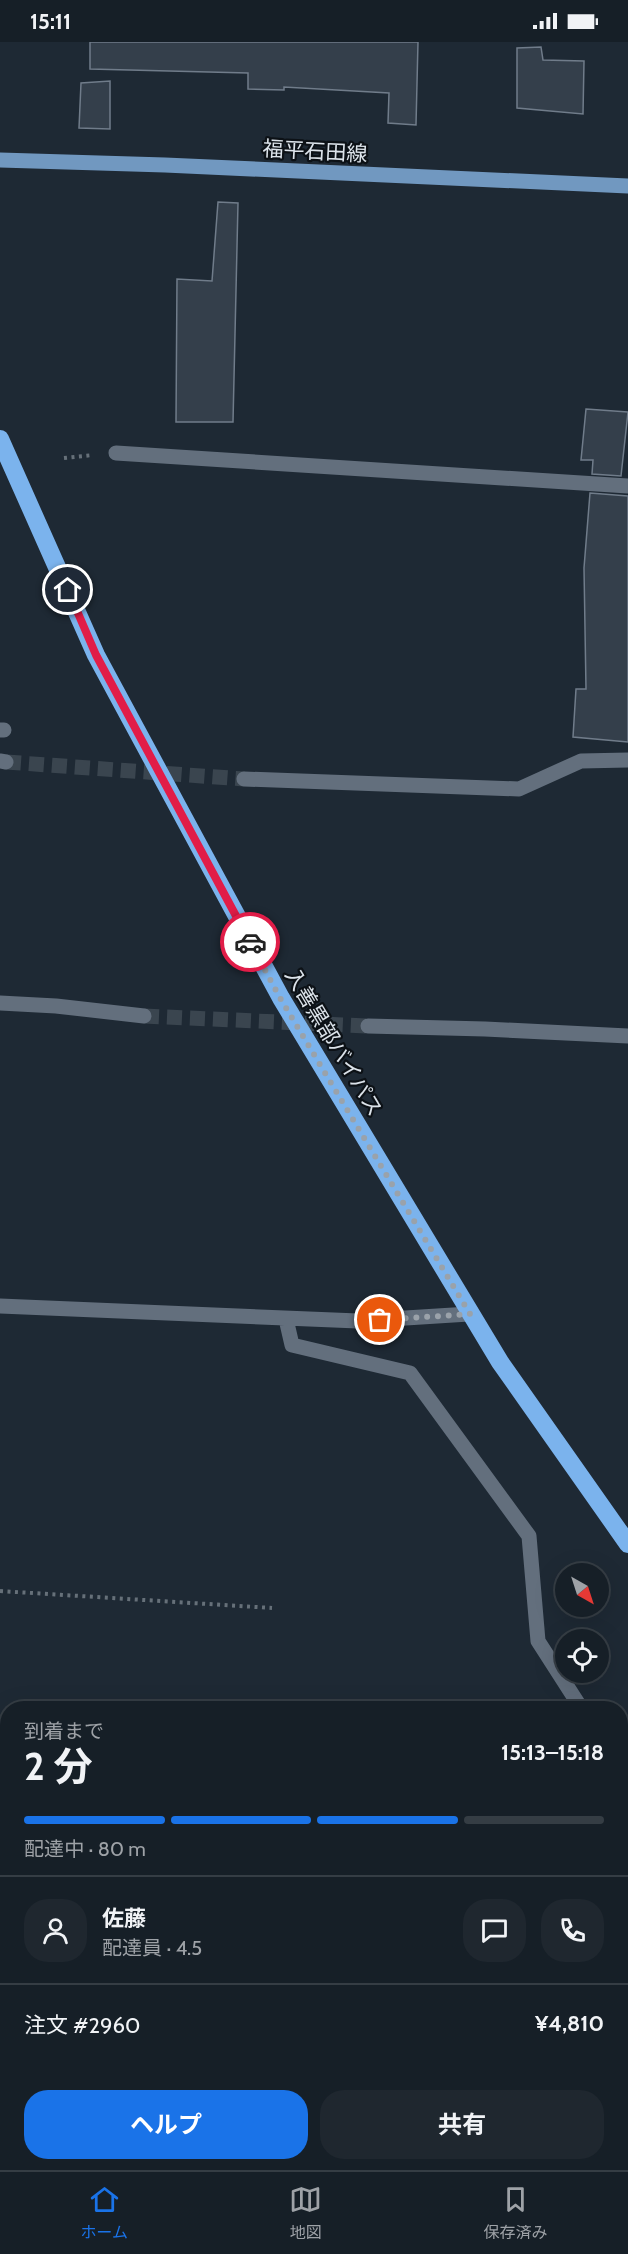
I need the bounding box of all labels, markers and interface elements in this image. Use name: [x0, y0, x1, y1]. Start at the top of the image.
text: 15:11: [30, 8, 71, 35]
street label: 福平石田線: [262, 136, 368, 166]
pin: [42, 564, 93, 615]
icon: home: [51, 573, 84, 606]
courier: [220, 912, 280, 972]
icon: car: [234, 926, 267, 959]
street label: 入善黒部バイパス: [280, 964, 388, 1120]
pin: [354, 1294, 405, 1345]
icon: bag: [363, 1303, 396, 1336]
north arrow: [555, 1563, 609, 1617]
map controls: [555, 1563, 609, 1683]
button: locate: [555, 1629, 609, 1683]
text: 到着まで: [24, 1719, 104, 1743]
text: 15:13–15:18: [501, 1739, 604, 1766]
text: 2 分: [24, 1742, 92, 1790]
text: 配達中 · 80 m: [24, 1837, 146, 1861]
button: person: [24, 1899, 87, 1962]
button: chat: [463, 1899, 526, 1962]
button: phone: [541, 1899, 604, 1962]
text: 佐藤: [102, 1905, 146, 1932]
text: 配達員 · 4.5: [102, 1936, 202, 1960]
text: ¥4,810: [535, 2010, 604, 2037]
text: 注文 #2960: [24, 2012, 140, 2039]
button: ヘルプ: [24, 2090, 308, 2159]
button: 共有: [320, 2090, 604, 2159]
tab: ホーム: [81, 2183, 128, 2243]
tab: 地図: [289, 2183, 322, 2243]
tab: 保存済み: [483, 2183, 547, 2243]

